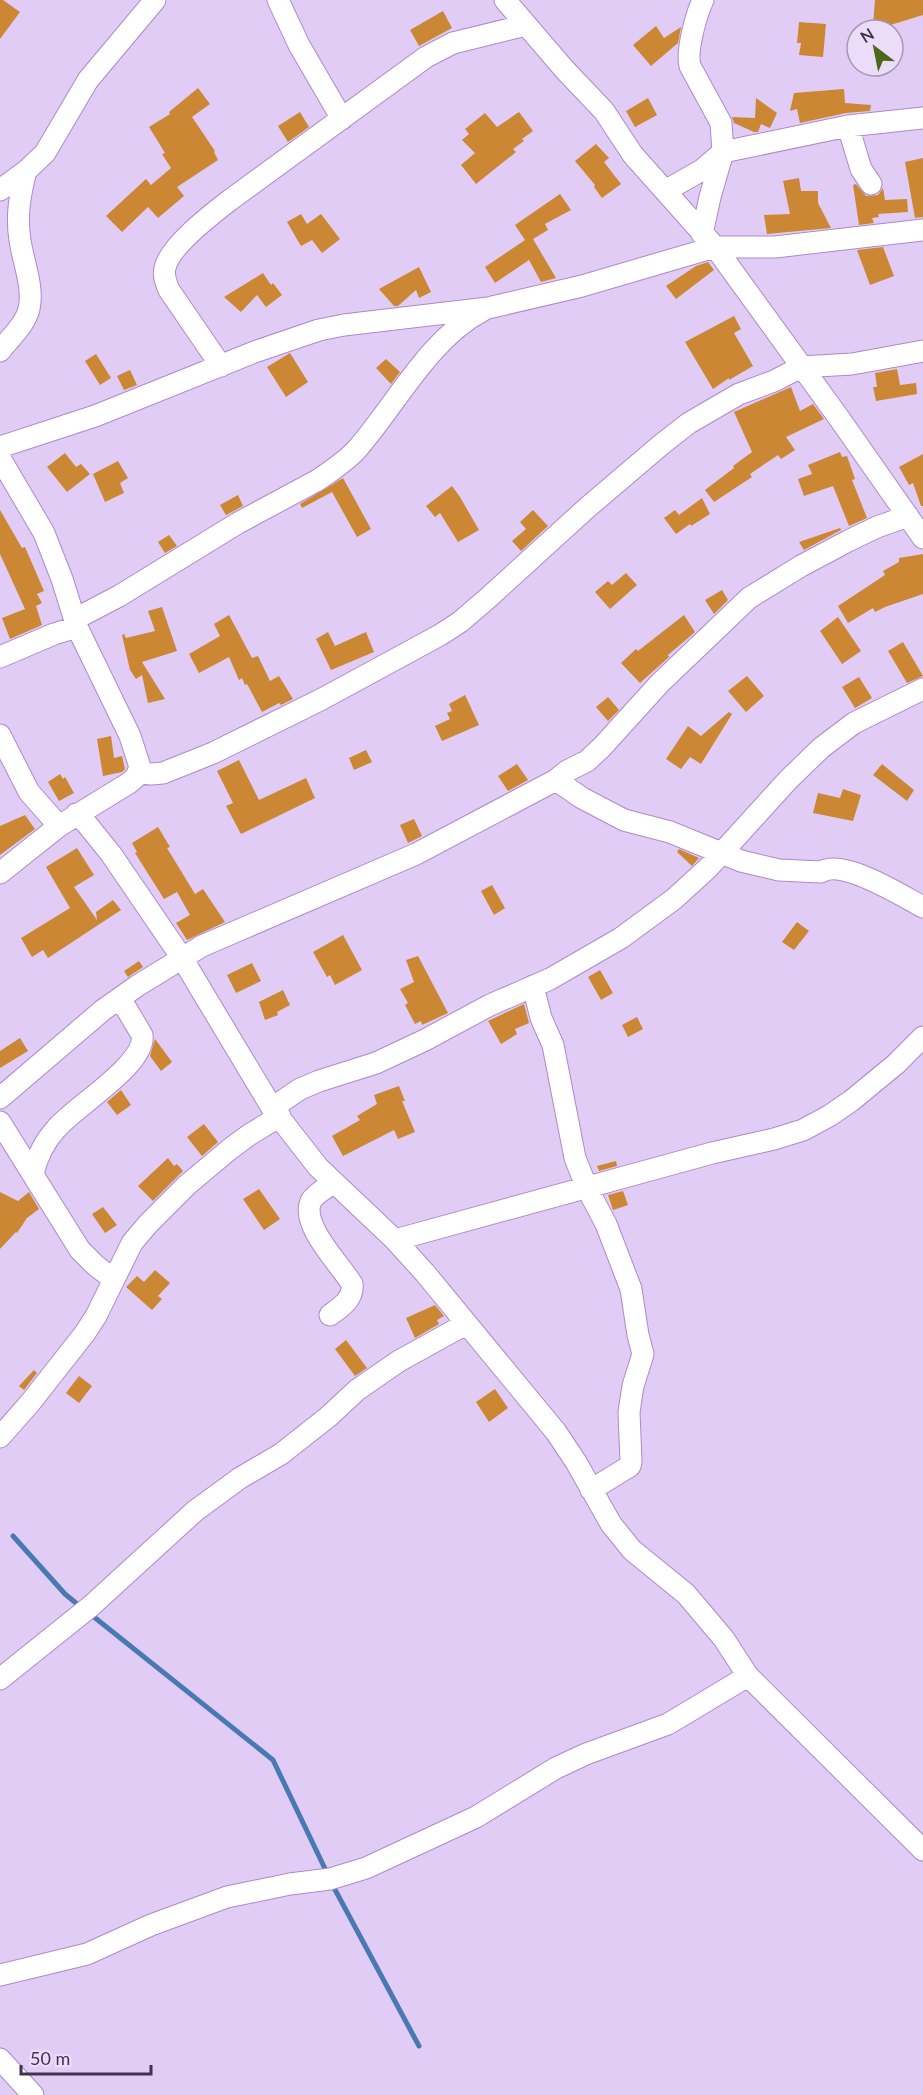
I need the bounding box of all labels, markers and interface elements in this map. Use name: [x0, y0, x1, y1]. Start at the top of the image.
north arrow: [845, 18, 905, 78]
text: N: [857, 24, 877, 46]
scale bar: [21, 2038, 152, 2076]
text: 50 m: [30, 2047, 70, 2069]

